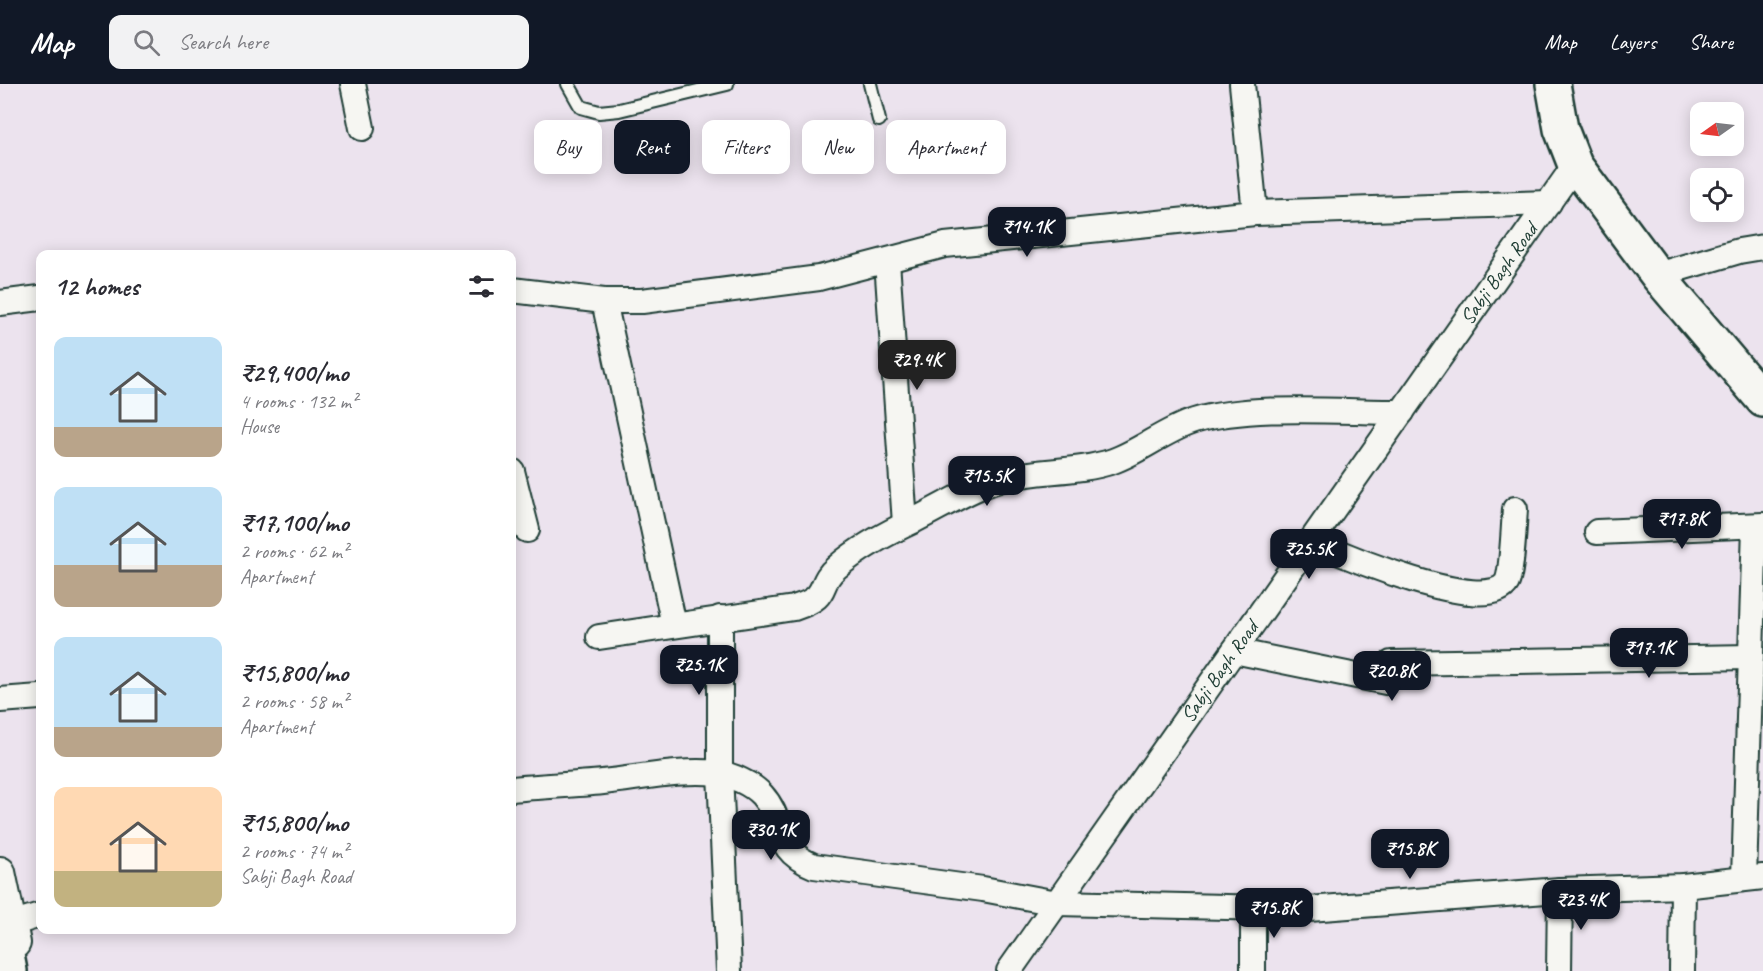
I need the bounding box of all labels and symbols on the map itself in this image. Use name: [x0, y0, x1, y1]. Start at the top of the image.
north arrow: [1690, 102, 1744, 156]
pin: ₹14.1K: [978, 207, 1076, 258]
street label: Sabji Bagh Road: [1454, 215, 1545, 329]
pin: ₹29.4K: [868, 340, 966, 391]
pin: ₹15.5K: [938, 456, 1036, 507]
pin: ₹17.8K: [1633, 499, 1731, 550]
pin: ₹25.5K: [1260, 529, 1358, 580]
street label: Sabji Bagh Road: [1175, 613, 1266, 727]
pin: ₹17.1K: [1600, 628, 1698, 679]
pin: ₹25.1K: [650, 645, 748, 696]
pin: ₹20.8K: [1343, 651, 1441, 702]
pin: ₹30.1K: [722, 810, 820, 861]
pin: ₹15.8K: [1361, 829, 1459, 880]
pin: ₹23.4K: [1532, 880, 1630, 931]
pin: ₹15.8K: [1225, 888, 1323, 939]

